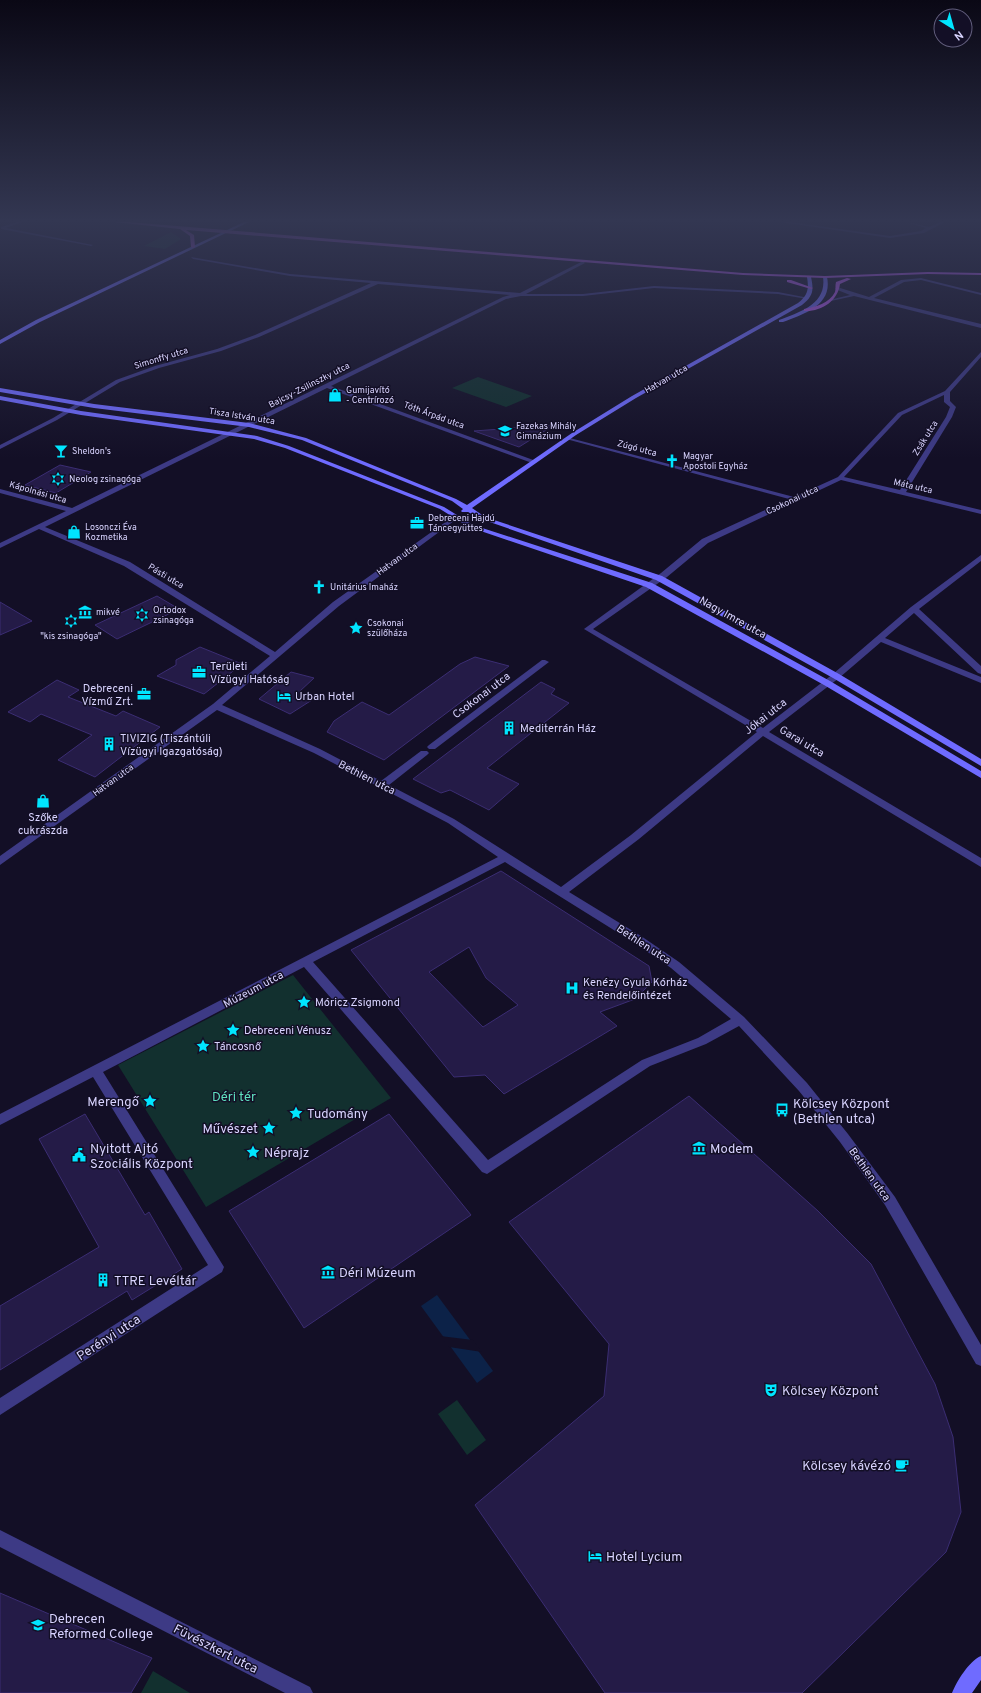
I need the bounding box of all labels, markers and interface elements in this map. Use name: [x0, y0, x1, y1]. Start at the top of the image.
north arrow: [933, 8, 973, 48]
text: N: [951, 27, 966, 43]
street label: Simonffy utca: [133, 345, 190, 372]
street label: Bajcsy-Zsilinszky utca: [267, 360, 352, 411]
street label: Hatvan utca: [643, 363, 690, 396]
place label: Gumijavító - Centrírozó: [346, 385, 394, 406]
shop icon: Gumijavító - Centrírozó: [327, 387, 343, 403]
street label: Tóth Árpád utca: [402, 398, 466, 432]
street label: Tisza István utca: [208, 406, 276, 427]
street label: Zsák utca: [910, 419, 941, 458]
place label: Fazekas Mihály Gimnázium: [516, 421, 577, 442]
school or university icon: Fazekas Mihály Gimnázium: [497, 423, 513, 439]
street label: Zúgó utca: [616, 438, 658, 459]
bar icon: Sheldon's: [53, 443, 69, 459]
place label: Sheldon's: [72, 446, 111, 457]
place label: Magyar Apostoli Egyház: [683, 451, 748, 472]
church icon: Magyar Apostoli Egyház: [664, 453, 680, 469]
synagogue icon: Neolog zsinagóga: [50, 471, 66, 487]
place label: Neolog zsinagóga: [69, 474, 141, 485]
street label: Máta utca: [892, 477, 934, 496]
street label: Kápolnási utca: [8, 479, 68, 506]
street label: Csokonai utca: [764, 483, 820, 517]
place label: Debreceni Hajdú Táncegyüttes: [428, 513, 495, 534]
office icon: Debreceni Hajdú Táncegyüttes: [409, 515, 425, 531]
place label: Losonczi Éva Kozmetika: [85, 521, 137, 543]
shop icon: Losonczi Éva Kozmetika: [66, 524, 82, 540]
street label: Hatvan utca: [375, 541, 420, 578]
street label: Pásti utca: [146, 561, 186, 591]
church icon: Unitárius Imaház: [311, 579, 327, 595]
place label: Unitárius Imaház: [330, 582, 398, 593]
street label: Nagy Imre utca: [696, 594, 769, 642]
museum icon: mikvé: [77, 604, 93, 620]
place label: Ortodox zsinagóga: [153, 605, 194, 626]
place label: mikvé: [96, 607, 120, 618]
synagogue icon: Ortodox zsinagóga: [134, 607, 150, 623]
synagogue icon: "kis zsinagóga": [63, 613, 79, 629]
place label: Csokonai szülőháza: [367, 618, 407, 639]
place icon: Csokonai szülőháza: [348, 620, 364, 636]
place label: "kis zsinagóga": [40, 631, 102, 642]
place label: Területi Vízügyi Hatóság: [210, 660, 290, 687]
office icon: Területi Vízügyi Hatóság: [191, 664, 207, 680]
street label: Csokonai utca: [450, 669, 513, 722]
place label: Debreceni Vízmű Zrt.: [81, 682, 133, 709]
office icon: Debreceni Vízmű Zrt.: [136, 686, 152, 702]
hotel icon: Urban Hotel: [276, 688, 292, 704]
place label: Urban Hotel: [295, 690, 354, 704]
street label: Jókai utca: [741, 696, 790, 738]
building icon: Mediterrán Ház: [501, 720, 517, 736]
place label: Mediterrán Ház: [520, 722, 596, 736]
street label: Garai utca: [776, 723, 827, 761]
place label: TIVIZIG (Tiszántúli Vízügyi Igazgatóság): [120, 732, 223, 759]
building icon: TIVIZIG (Tiszántúli Vízügyi Igazgatóság): [101, 736, 117, 752]
street label: Bethlen utca: [336, 757, 398, 798]
street label: Hatvan utca: [91, 762, 136, 799]
shop icon: Szőke cukrászda: [35, 793, 51, 809]
place label: Szőke cukrászda: [18, 811, 68, 838]
street label: Bethlen utca: [613, 922, 674, 968]
street label: Múzeum utca: [221, 968, 286, 1012]
place label: Kenézy Gyula Kórház és Rendelőintézet: [583, 976, 688, 1003]
hospital icon: Kenézy Gyula Kórház és Rendelőintézet: [564, 980, 580, 996]
place icon: Móricz Zsigmond: [296, 994, 312, 1010]
place label: Móricz Zsigmond: [315, 996, 400, 1010]
place icon: Debreceni Vénusz: [225, 1022, 241, 1038]
place label: Debreceni Vénusz: [244, 1024, 331, 1038]
place icon: Táncosnő: [195, 1038, 211, 1054]
place label: Táncosnő: [214, 1040, 262, 1054]
park label: Déri tér: [212, 1090, 256, 1106]
place icon: Merengő: [142, 1093, 158, 1109]
place label: Merengő: [87, 1095, 140, 1111]
place label: Kölcsey Központ (Bethlen utca): [793, 1097, 890, 1128]
bus stop icon: Kölcsey Központ (Bethlen utca): [774, 1102, 790, 1118]
place icon: Tudomány: [288, 1105, 304, 1121]
place label: Tudomány: [307, 1107, 368, 1123]
place icon: Művészet: [261, 1120, 277, 1136]
place label: Művészet: [202, 1122, 258, 1138]
museum icon: Modem: [691, 1140, 707, 1156]
place label: Nyitott Ajtó Szociális Központ: [90, 1142, 193, 1173]
place label: Modem: [710, 1142, 753, 1158]
place icon: Néprajz: [245, 1144, 261, 1160]
street label: Bethlen utca: [845, 1145, 893, 1204]
place label: Néprajz: [264, 1146, 309, 1162]
public building icon: Nyitott Ajtó Szociális Központ: [71, 1147, 87, 1163]
museum icon: Déri Múzeum: [320, 1264, 336, 1280]
place label: Déri Múzeum: [339, 1266, 416, 1282]
building icon: TTRE Levéltár: [95, 1272, 111, 1288]
place label: TTRE Levéltár: [114, 1274, 197, 1290]
street label: Perényi utca: [74, 1312, 144, 1365]
theatre icon: Kölcsey Központ: [763, 1382, 779, 1398]
place label: Kölcsey Központ: [782, 1384, 879, 1400]
cafe icon: Kölcsey kávézó: [894, 1457, 910, 1473]
place label: Kölcsey kávézó: [802, 1459, 891, 1475]
hotel icon: Hotel Lycium: [587, 1548, 603, 1564]
place label: Hotel Lycium: [606, 1550, 682, 1566]
place label: Debrecen Reformed College: [49, 1612, 153, 1643]
school or university icon: Debrecen Reformed College: [30, 1617, 46, 1633]
street label: Füvészkert utca: [170, 1622, 260, 1678]

